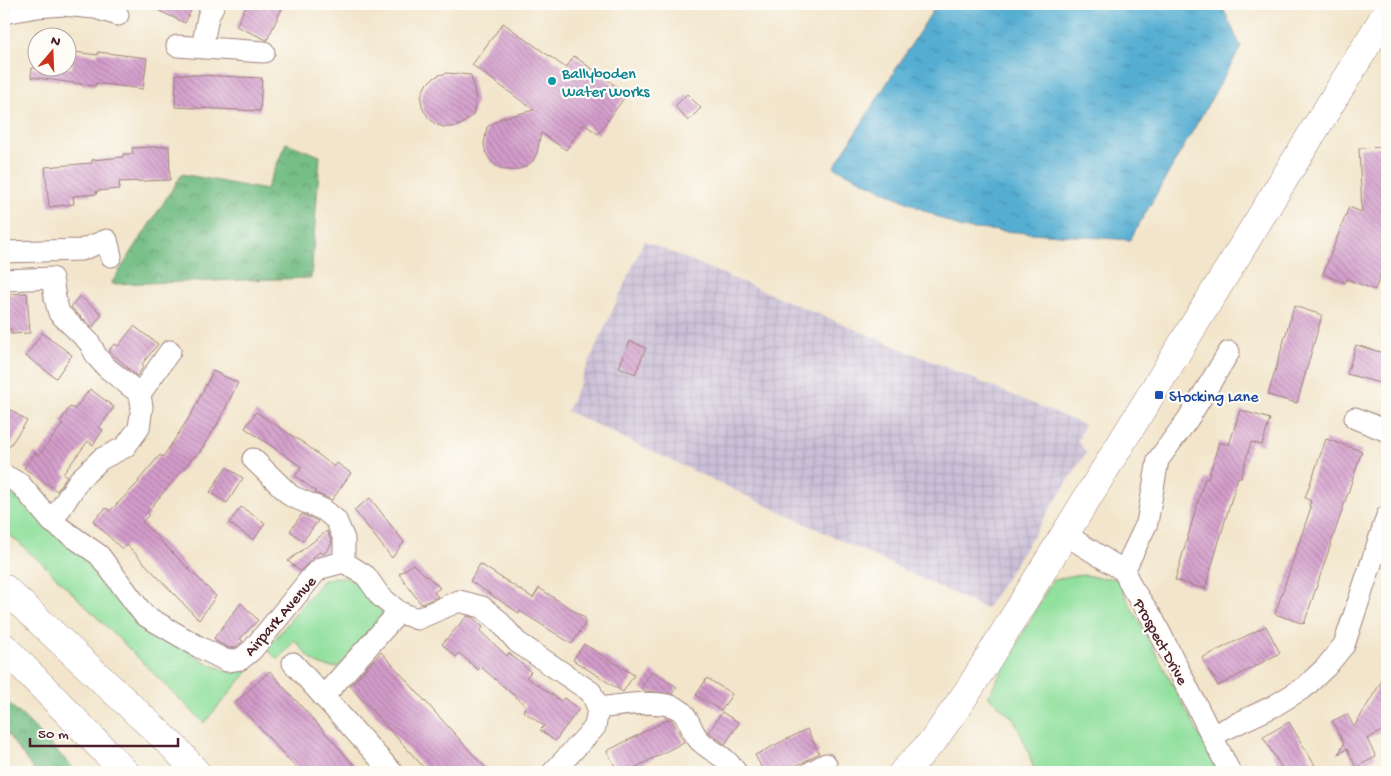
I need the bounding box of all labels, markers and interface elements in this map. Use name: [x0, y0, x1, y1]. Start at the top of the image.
north arrow: [28, 28, 78, 78]
text: N: [48, 33, 63, 52]
place label: Ballyboden Water Works: [561, 66, 650, 103]
marker: Ballyboden Water Works: [546, 75, 558, 87]
marker: Stocking Lane: [1153, 389, 1165, 401]
place label: Stocking Lane: [1169, 389, 1259, 408]
street label: Airpark Avenue: [242, 573, 322, 661]
street label: Prospect Drive: [1127, 595, 1191, 690]
scale bar: [30, 716, 178, 748]
text: 50 m: [38, 726, 69, 744]

